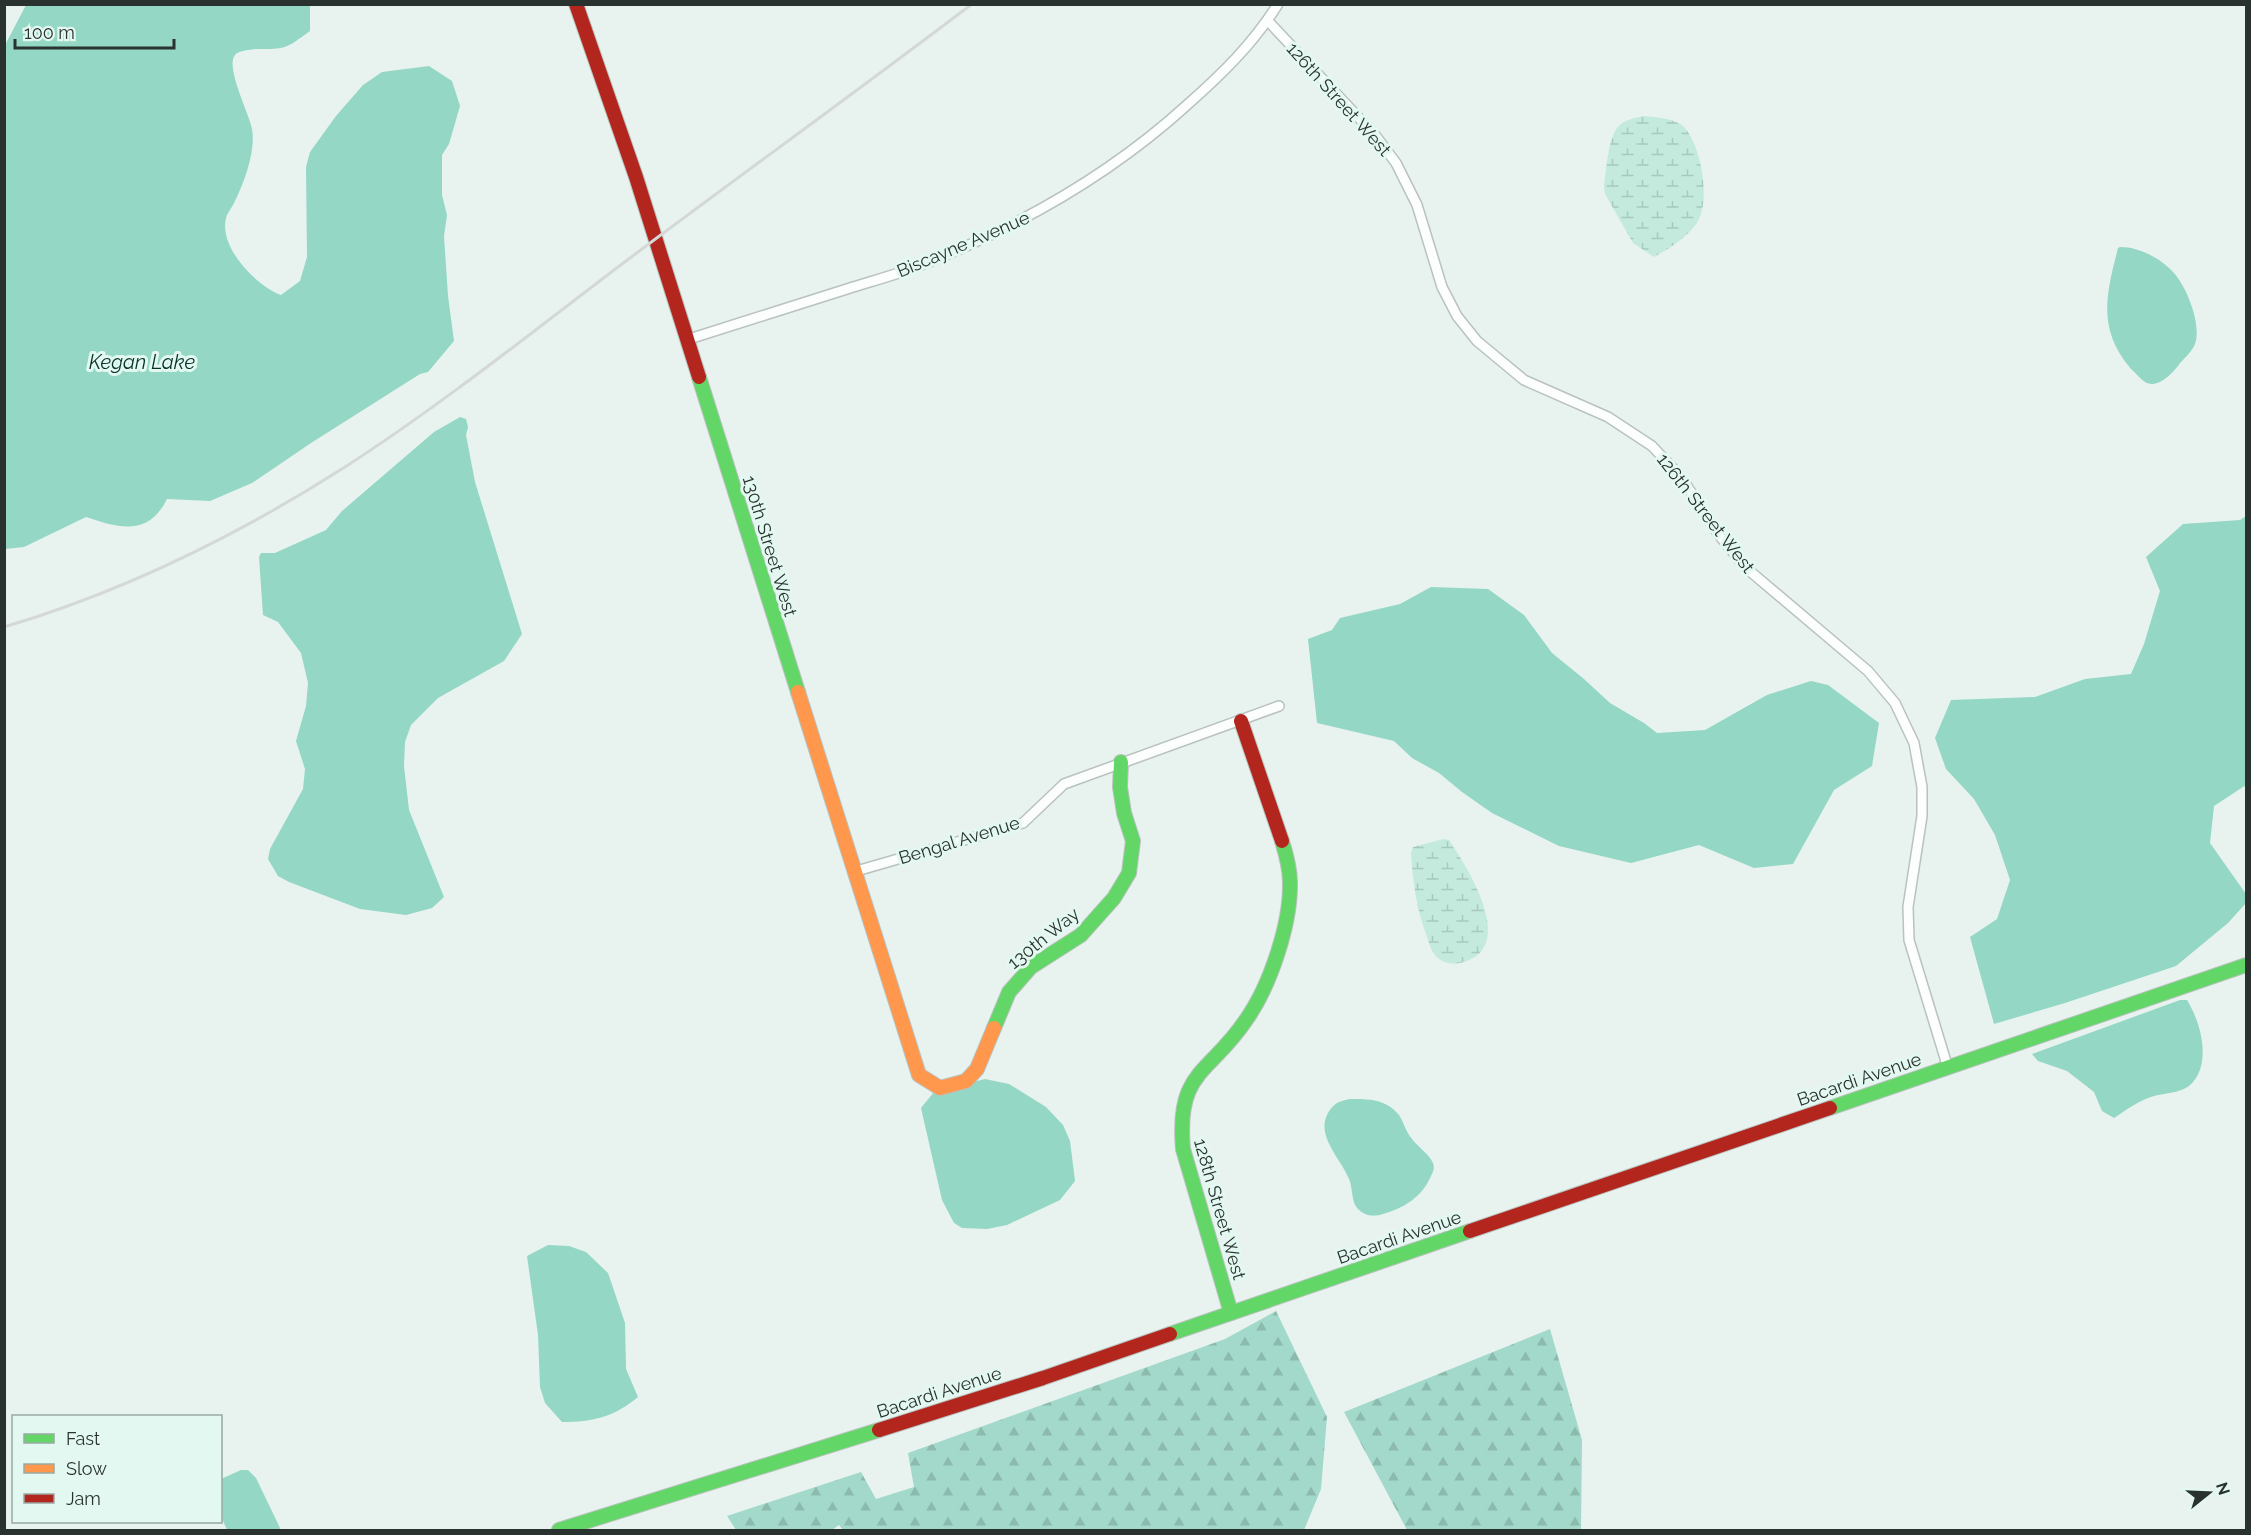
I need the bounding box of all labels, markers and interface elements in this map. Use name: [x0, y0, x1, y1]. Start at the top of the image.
scale bar: [15, 12, 174, 50]
text: 100 m: [24, 22, 75, 43]
street label: 126th Street West: [1282, 38, 1396, 160]
street label: Biscayne Avenue: [894, 206, 1033, 281]
water label: Kegan Lake: [89, 350, 195, 374]
street label: 126th Street West: [1653, 449, 1759, 577]
street label: 130th Street West: [739, 473, 801, 619]
street label: Bengal Avenue: [896, 811, 1023, 868]
street label: 130th Way: [1003, 903, 1083, 973]
street label: Bacardi Avenue: [1794, 1048, 1924, 1110]
street label: 128th Street West: [1190, 1136, 1250, 1282]
street label: Bacardi Avenue: [1334, 1206, 1464, 1268]
street label: Bacardi Avenue: [874, 1362, 1004, 1422]
legend: [12, 1415, 222, 1523]
text: Fast: [66, 1428, 100, 1449]
text: Slow: [66, 1458, 107, 1479]
north arrow: [2179, 1463, 2239, 1523]
text: N: [2212, 1480, 2234, 1497]
text: Jam: [66, 1488, 101, 1509]

